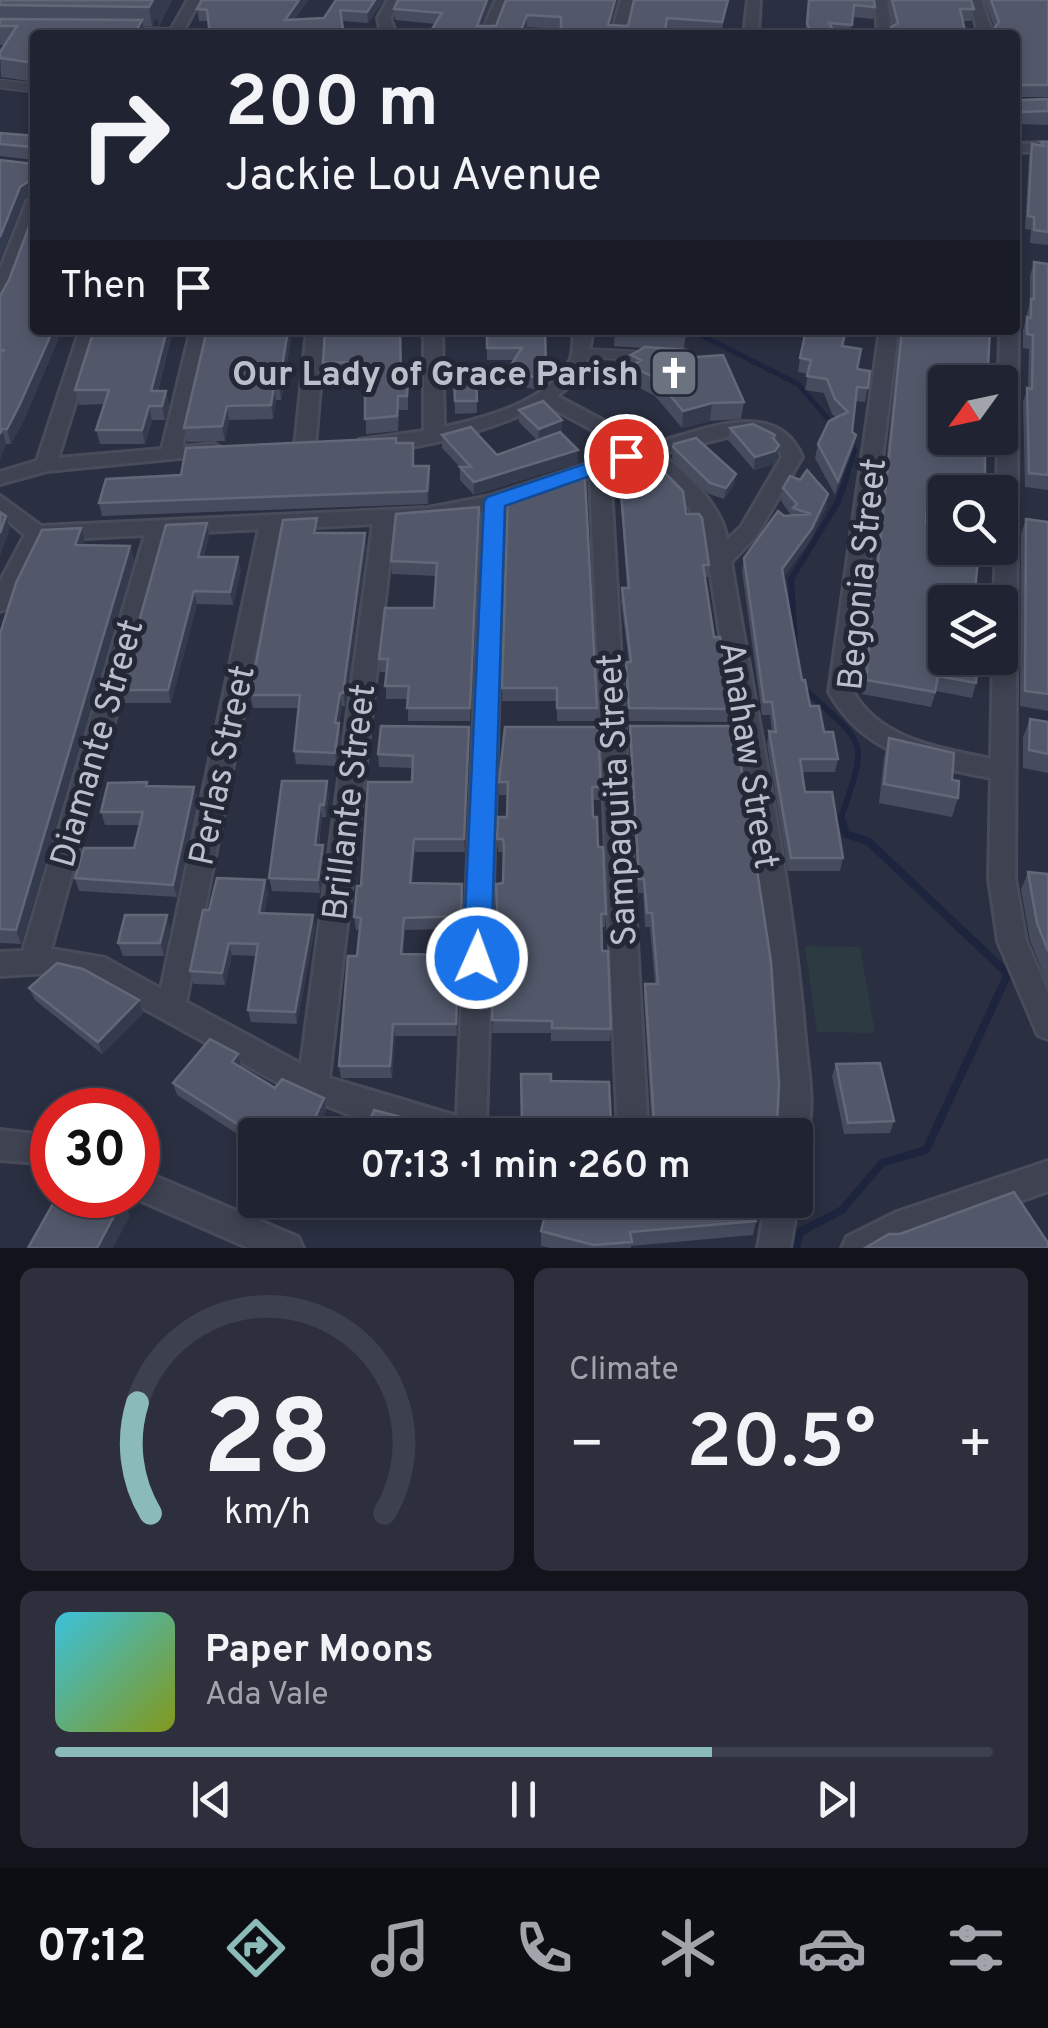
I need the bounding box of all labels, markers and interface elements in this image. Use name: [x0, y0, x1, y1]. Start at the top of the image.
text: 200 m: [225, 62, 439, 151]
icon: right: [60, 70, 190, 200]
text: Jackie Lou Avenue: [225, 149, 601, 206]
icon: arrive: [166, 260, 221, 315]
text: Then: [60, 263, 146, 312]
church icon: Our Lady of Grace Parish: [648, 347, 700, 399]
place label: Our Lady of Grace Parish: [232, 354, 639, 398]
north arrow: [928, 365, 1018, 455]
map controls: [928, 365, 1018, 675]
pin: [584, 414, 669, 499]
icon: arrive: [599, 429, 654, 484]
street label: Begonia Street: [830, 456, 898, 693]
button: search: [928, 475, 1018, 565]
button: layers: [928, 585, 1018, 675]
street label: Diamante Street: [42, 615, 155, 873]
street label: Anahaw Street: [707, 639, 787, 872]
street label: Sampaguita Street: [589, 652, 649, 947]
street label: Perlas Street: [181, 662, 267, 870]
street label: Brillante Street: [315, 682, 387, 923]
position arrow: [425, 906, 529, 1010]
speed limit sign: 30: [30, 1088, 160, 1218]
text: 07:13 · 1 min · 260 m: [360, 1143, 691, 1192]
text: Climate: [569, 1351, 679, 1391]
text: 28: [202, 1379, 332, 1511]
text: 20.5°: [686, 1399, 876, 1494]
text: −: [569, 1412, 604, 1482]
text: +: [958, 1412, 993, 1482]
text: km/h: [224, 1491, 310, 1537]
text: Paper Moons: [205, 1627, 434, 1676]
text: Ada Vale: [205, 1676, 329, 1716]
icon: previous: [184, 1772, 239, 1827]
icon: pause: [496, 1772, 551, 1827]
icon: next: [809, 1772, 864, 1827]
icon: directions: [221, 1913, 291, 1983]
icon: music: [365, 1913, 435, 1983]
icon: phone: [509, 1913, 579, 1983]
icon: climate: [653, 1913, 723, 1983]
icon: car: [797, 1913, 867, 1983]
icon: filters: [941, 1913, 1011, 1983]
text: 07:12: [37, 1920, 146, 1977]

